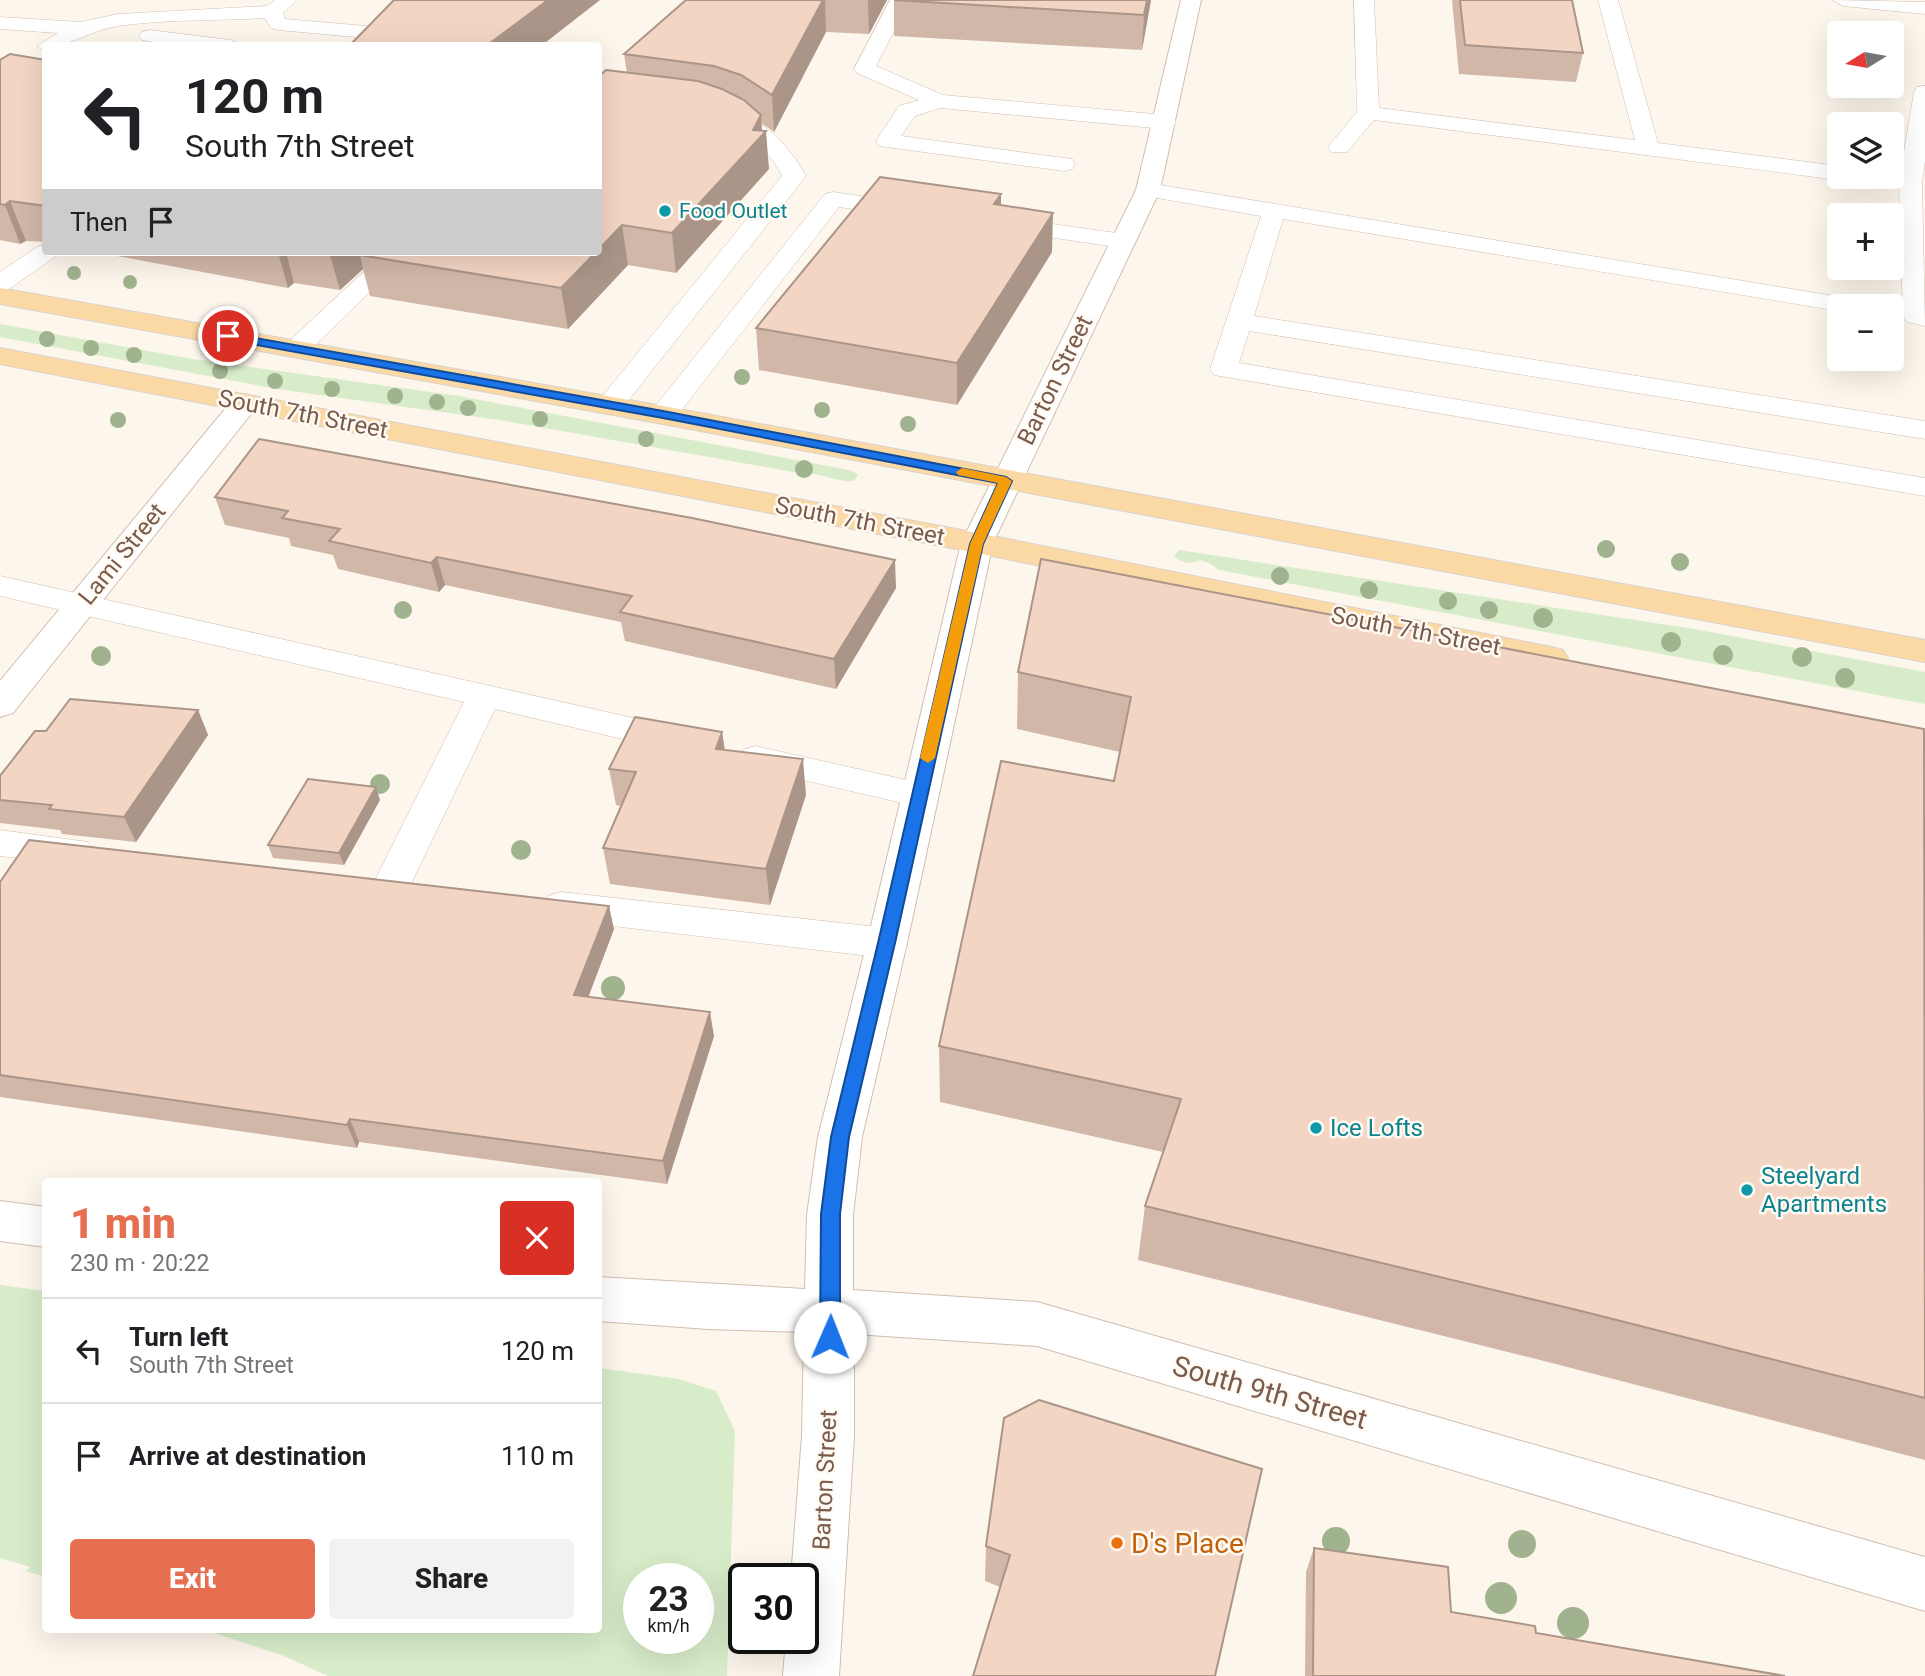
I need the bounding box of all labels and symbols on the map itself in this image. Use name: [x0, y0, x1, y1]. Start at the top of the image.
north arrow: [1827, 21, 1904, 98]
place label: Food Outlet: [679, 199, 788, 223]
marker: Food Outlet: [657, 203, 673, 219]
pin: [198, 306, 258, 366]
street label: Barton Street: [1012, 311, 1098, 449]
street label: South 7th Street: [216, 384, 390, 444]
street label: South 7th Street: [773, 491, 947, 551]
street label: Lami Street: [73, 498, 171, 610]
street label: South 7th Street: [1329, 601, 1503, 661]
place label: Ice Lofts: [1330, 1114, 1423, 1142]
marker: Ice Lofts: [1308, 1120, 1324, 1136]
place label: Steelyard Apartments: [1761, 1162, 1887, 1218]
marker: Steelyard Apartments: [1739, 1182, 1755, 1198]
position arrow: [793, 1300, 867, 1374]
street label: South 9th Street: [1169, 1349, 1371, 1436]
street label: Barton Street: [807, 1409, 843, 1551]
place label: D's Place: [1131, 1527, 1244, 1560]
marker: D's Place: [1109, 1535, 1125, 1551]
speed limit sign: 30: [728, 1563, 819, 1654]

